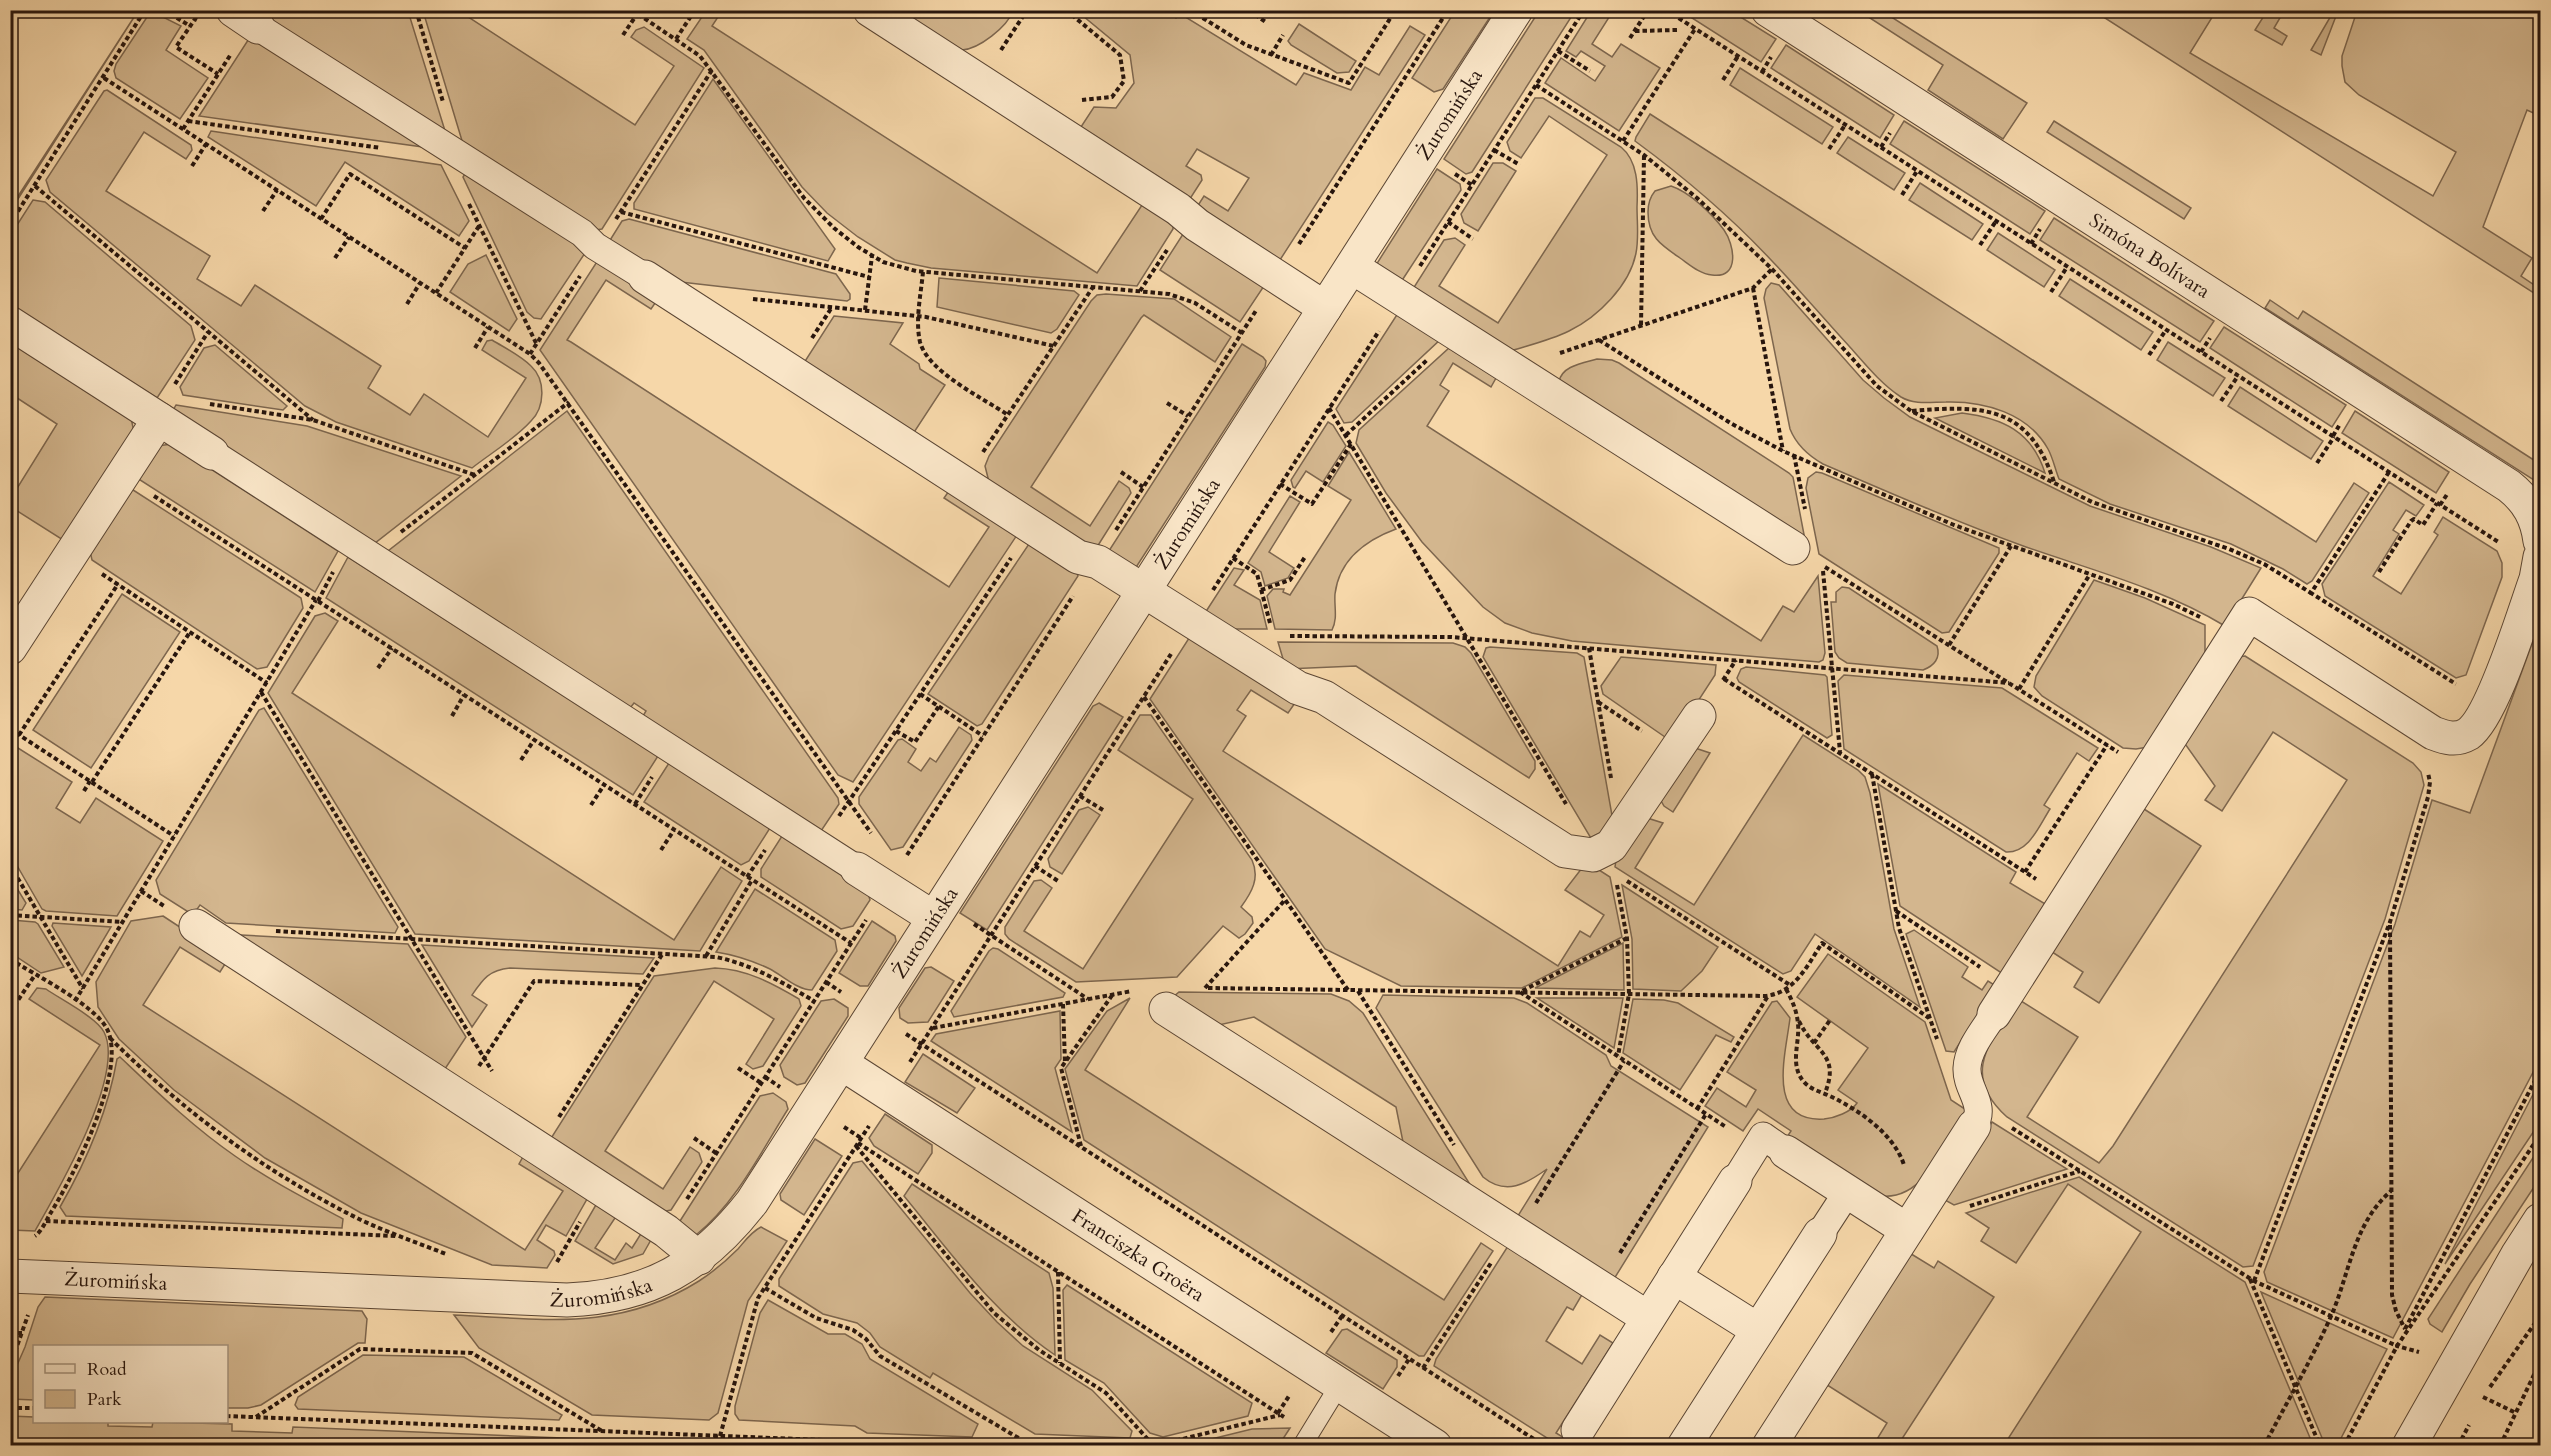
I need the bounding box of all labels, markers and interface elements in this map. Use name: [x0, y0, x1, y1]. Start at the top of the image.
street label: Żuromińska: [1410, 63, 1489, 165]
street label: Simóna Bolívara: [2084, 207, 2216, 305]
street label: Żuromińska: [1148, 473, 1227, 574]
street label: Żuromińska: [886, 882, 965, 984]
street label: Franciszka Groëra: [1067, 1202, 1210, 1308]
street label: Żuromińska: [64, 1265, 168, 1297]
street label: Żuromińska: [549, 1271, 657, 1314]
legend: [33, 1345, 228, 1423]
text: Road: [87, 1357, 127, 1382]
text: Park: [87, 1387, 122, 1412]

